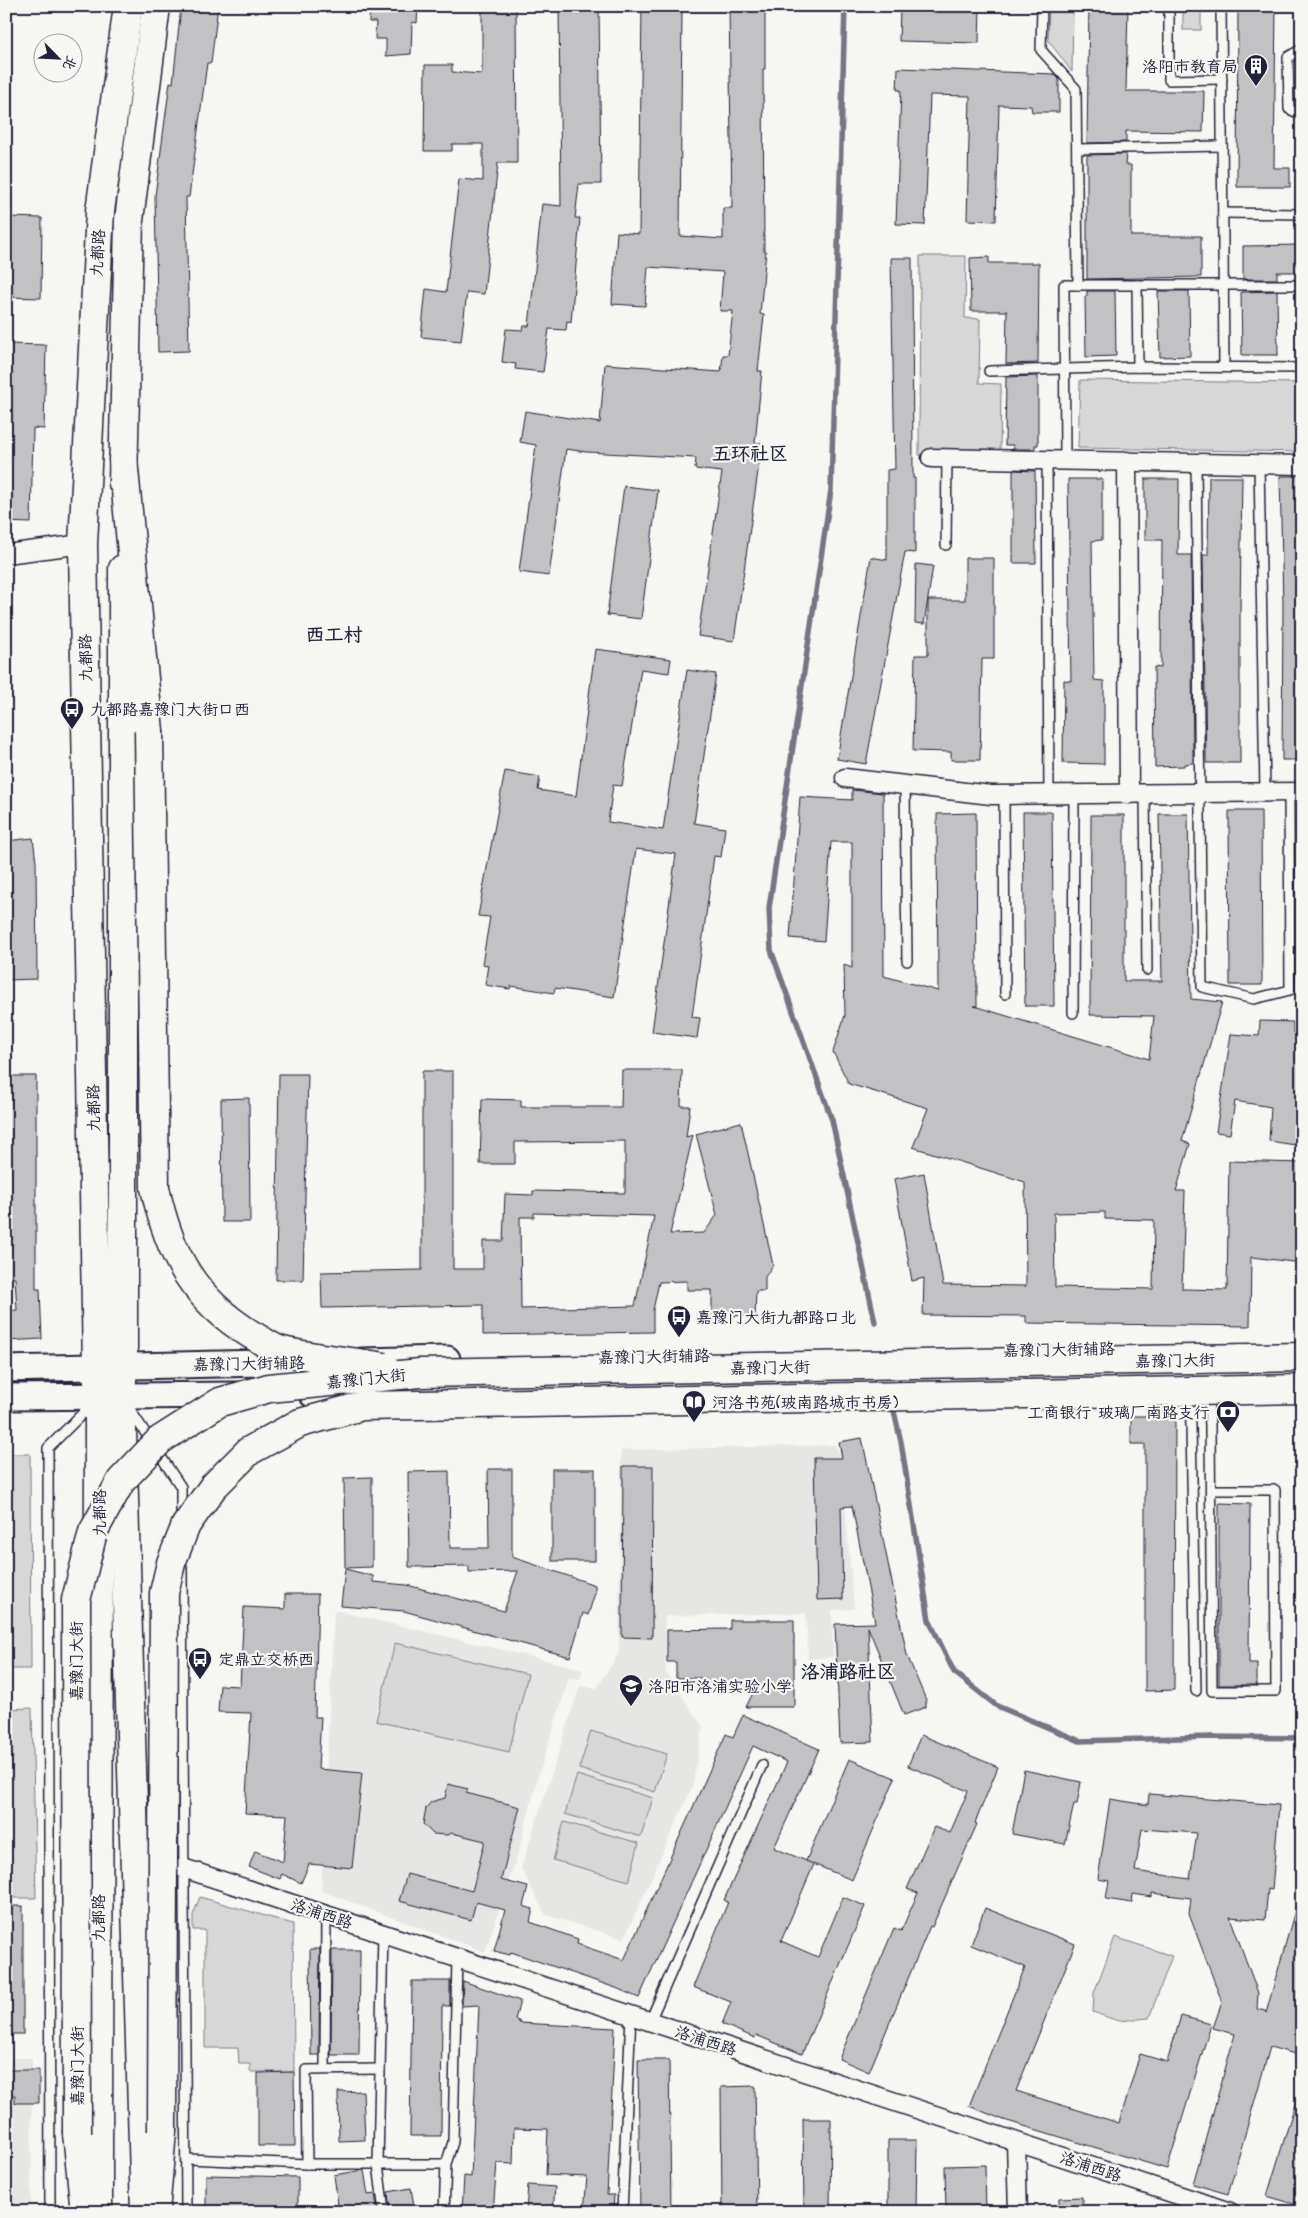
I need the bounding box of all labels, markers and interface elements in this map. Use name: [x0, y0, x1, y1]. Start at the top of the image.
north arrow: [32, 32, 82, 82]
text: 北: [57, 52, 81, 73]
building icon: 洛阳市教育局: [1243, 53, 1269, 87]
place label: 洛阳市教育局: [1142, 56, 1238, 78]
street label: 九都路: [86, 229, 110, 278]
district label: 五环社区: [712, 441, 788, 468]
district label: 西工村: [305, 622, 363, 649]
street label: 九都路: [75, 634, 97, 682]
bus stop icon: 九都路嘉豫门大街口西: [59, 696, 85, 730]
place label: 九都路嘉豫门大街口西: [90, 699, 250, 721]
street label: 九都路: [83, 1084, 105, 1132]
bus stop icon: 嘉豫门大街九都路口北: [666, 1304, 692, 1338]
place label: 嘉豫门大街九都路口北: [696, 1307, 856, 1329]
street label: 嘉豫门大街辅路: [1003, 1338, 1115, 1362]
street label: 嘉豫门大街辅路: [598, 1345, 710, 1369]
street label: 嘉豫门大街: [1135, 1349, 1215, 1373]
street label: 嘉豫门大街辅路: [193, 1352, 305, 1376]
street label: 嘉豫门大街: [730, 1356, 810, 1380]
street label: 嘉豫门大街: [325, 1364, 407, 1394]
library icon: 河洛书苑(玻南路城市书房): [681, 1389, 707, 1423]
place label: 河洛书苑(玻南路城市书房): [712, 1392, 899, 1414]
bank icon: 工商银行 玻璃厂南路支行: [1215, 1399, 1241, 1433]
place label: 工商银行 玻璃厂南路支行: [1028, 1402, 1210, 1424]
street label: 九都路: [89, 1489, 111, 1537]
street label: 嘉豫门大街: [66, 1621, 88, 1701]
bus stop icon: 定鼎立交桥西: [187, 1646, 213, 1680]
place label: 定鼎立交桥西: [218, 1649, 314, 1671]
district label: 洛浦路社区: [800, 1659, 896, 1686]
school or university icon: 洛阳市洛浦实验小学: [618, 1673, 644, 1707]
place label: 洛阳市洛浦实验小学: [648, 1676, 792, 1698]
street label: 九都路: [88, 1894, 110, 1942]
street label: 洛浦西路: [288, 1894, 356, 1934]
street label: 洛浦西路: [672, 2021, 740, 2061]
street label: 嘉豫门大街: [67, 2026, 89, 2106]
street label: 洛浦西路: [1057, 2147, 1125, 2187]

